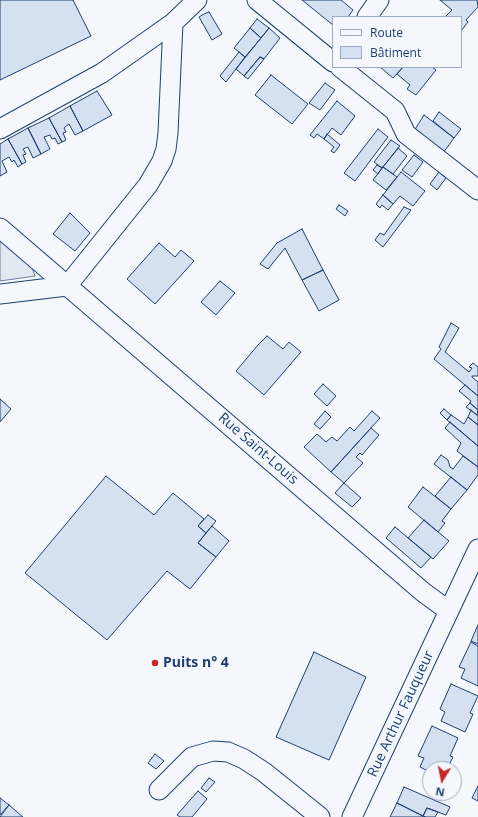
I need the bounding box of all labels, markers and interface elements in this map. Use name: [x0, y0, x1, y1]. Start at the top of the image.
legend: [332, 16, 462, 68]
text: Route: [370, 24, 403, 41]
text: Bâtiment: [370, 44, 421, 61]
street label: Rue Saint-Louis: [215, 410, 301, 488]
street label: Rue Arthur Fauqueur: [364, 648, 438, 780]
place label: Puits n° 4: [163, 655, 229, 671]
marker: Puits n° 4: [150, 658, 160, 668]
north arrow: [422, 761, 462, 801]
text: N: [434, 784, 446, 800]

